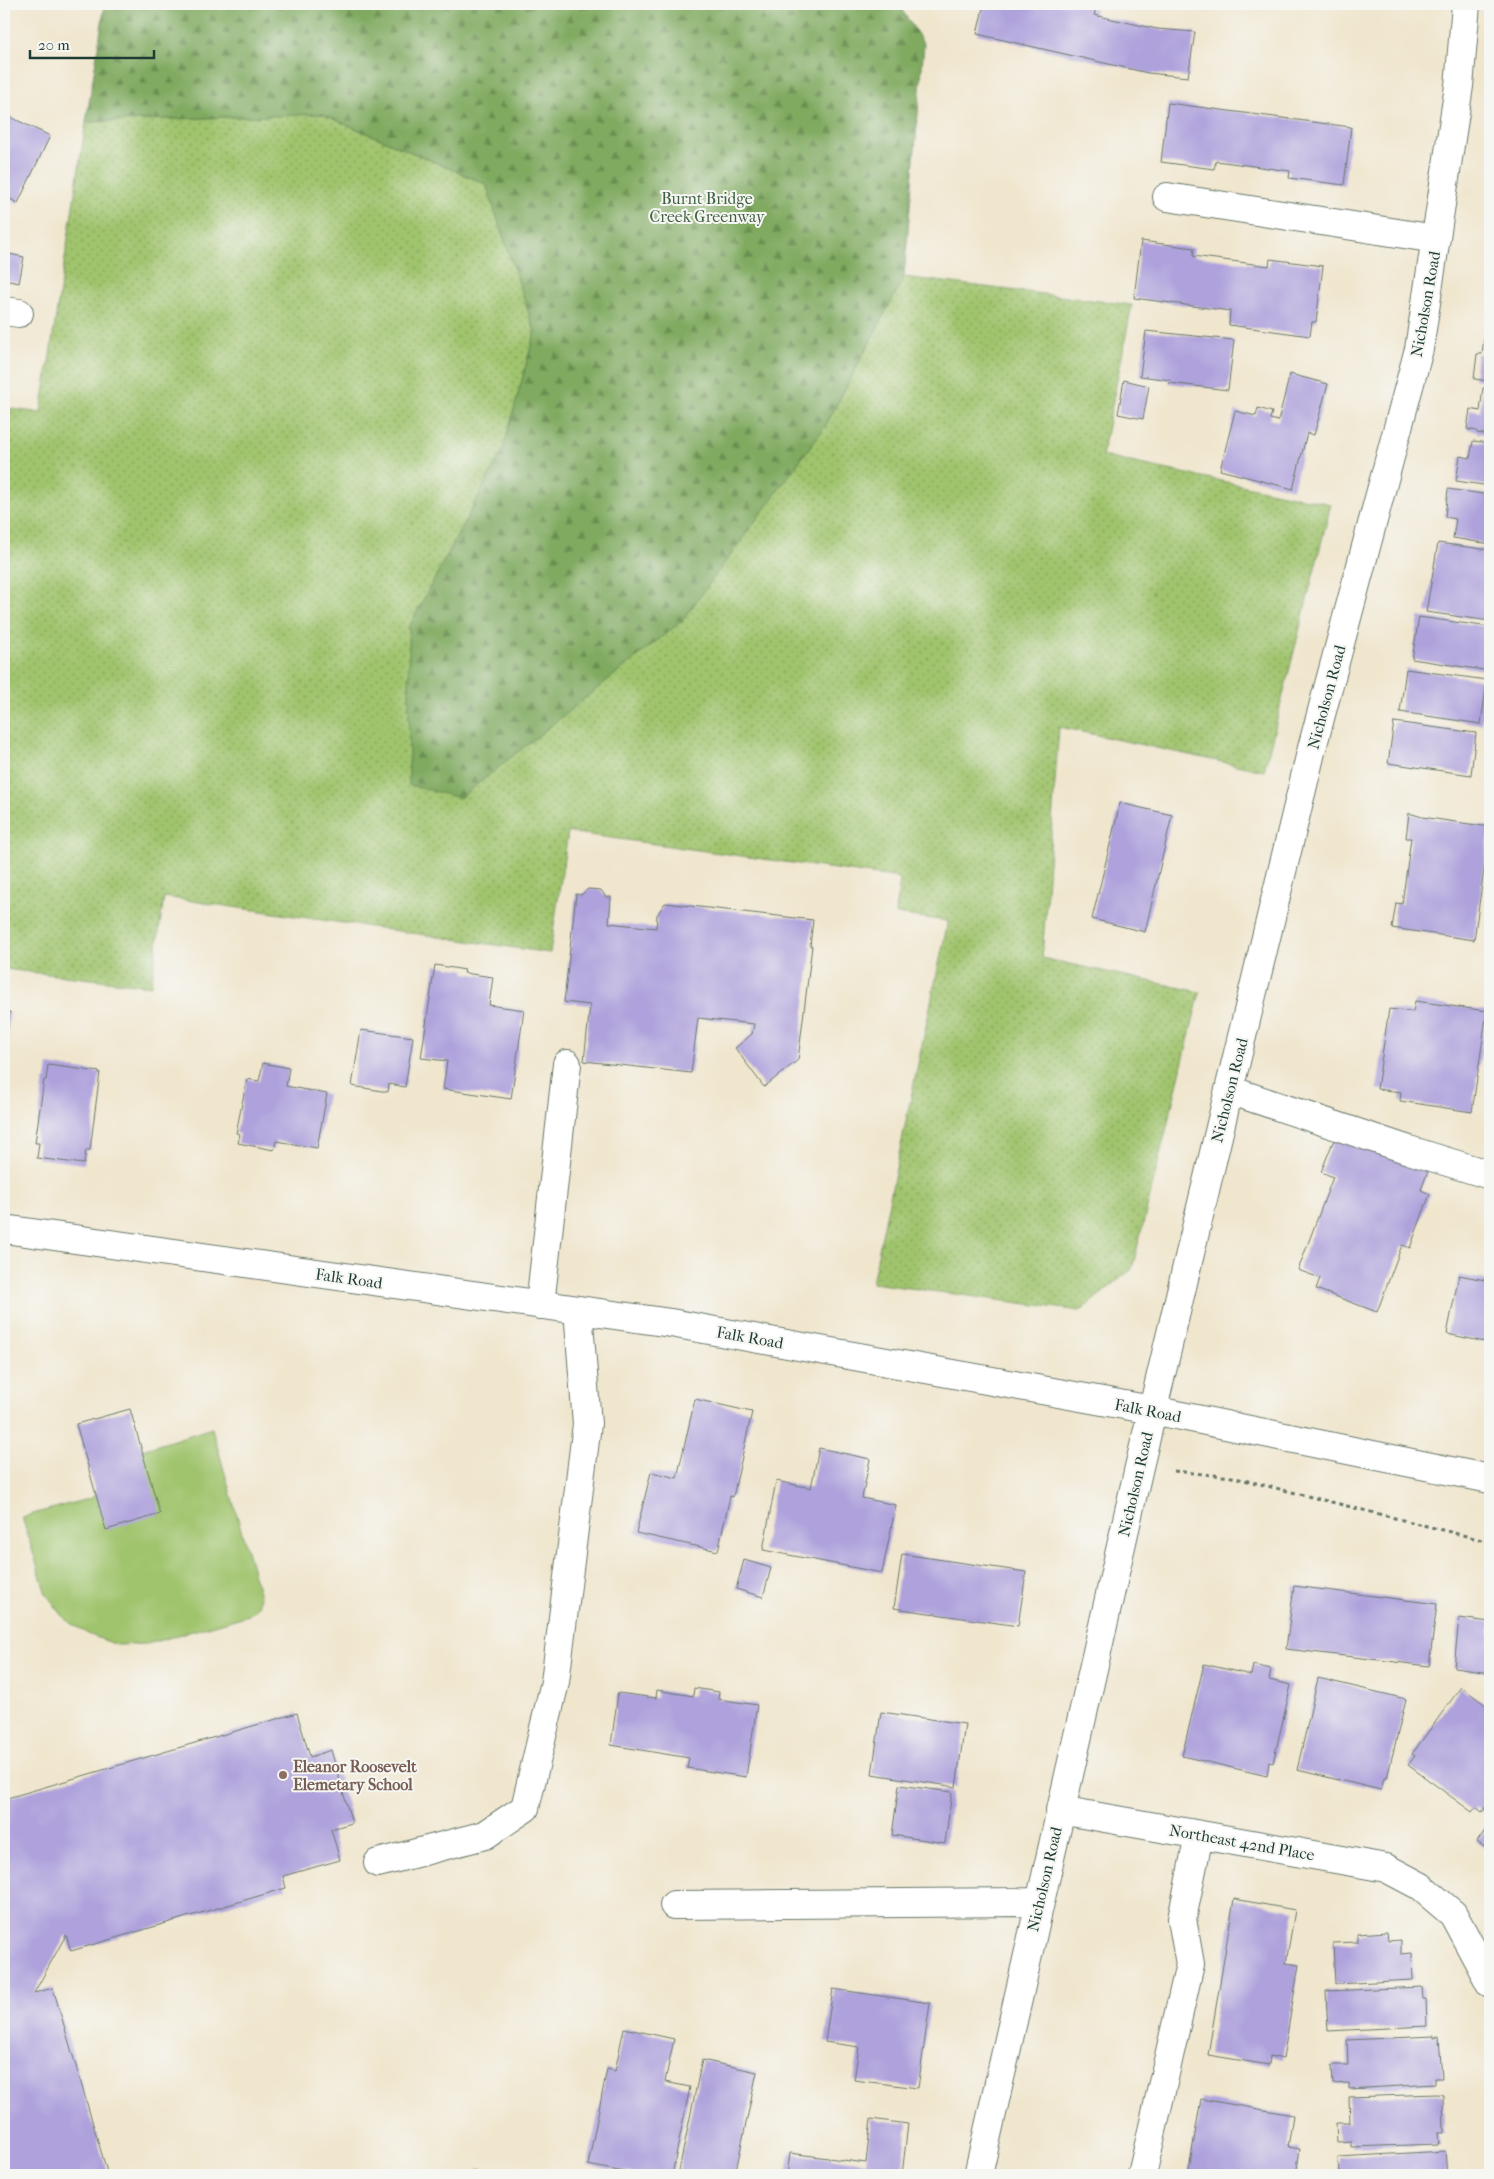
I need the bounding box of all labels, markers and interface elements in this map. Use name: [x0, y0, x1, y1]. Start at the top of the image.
scale bar: [30, 28, 154, 60]
text: 20 m: [38, 36, 70, 54]
park label: Burnt Bridge Creek Greenway: [649, 189, 765, 226]
street label: Nicholson Road: [1407, 249, 1444, 359]
street label: Nicholson Road: [1303, 643, 1350, 751]
street label: Nicholson Road: [1207, 1036, 1252, 1144]
street label: Falk Road: [314, 1264, 384, 1293]
street label: Falk Road: [715, 1322, 785, 1353]
street label: Falk Road: [1113, 1395, 1183, 1426]
street label: Nicholson Road: [1114, 1429, 1157, 1538]
place label: Eleanor Roosevelt Elemetary School: [293, 1757, 417, 1795]
marker: Eleanor Roosevelt Elemetary School: [277, 1769, 289, 1781]
street label: Northeast 42nd Place: [1168, 1820, 1316, 1865]
street label: Nicholson Road: [1023, 1824, 1066, 1933]

